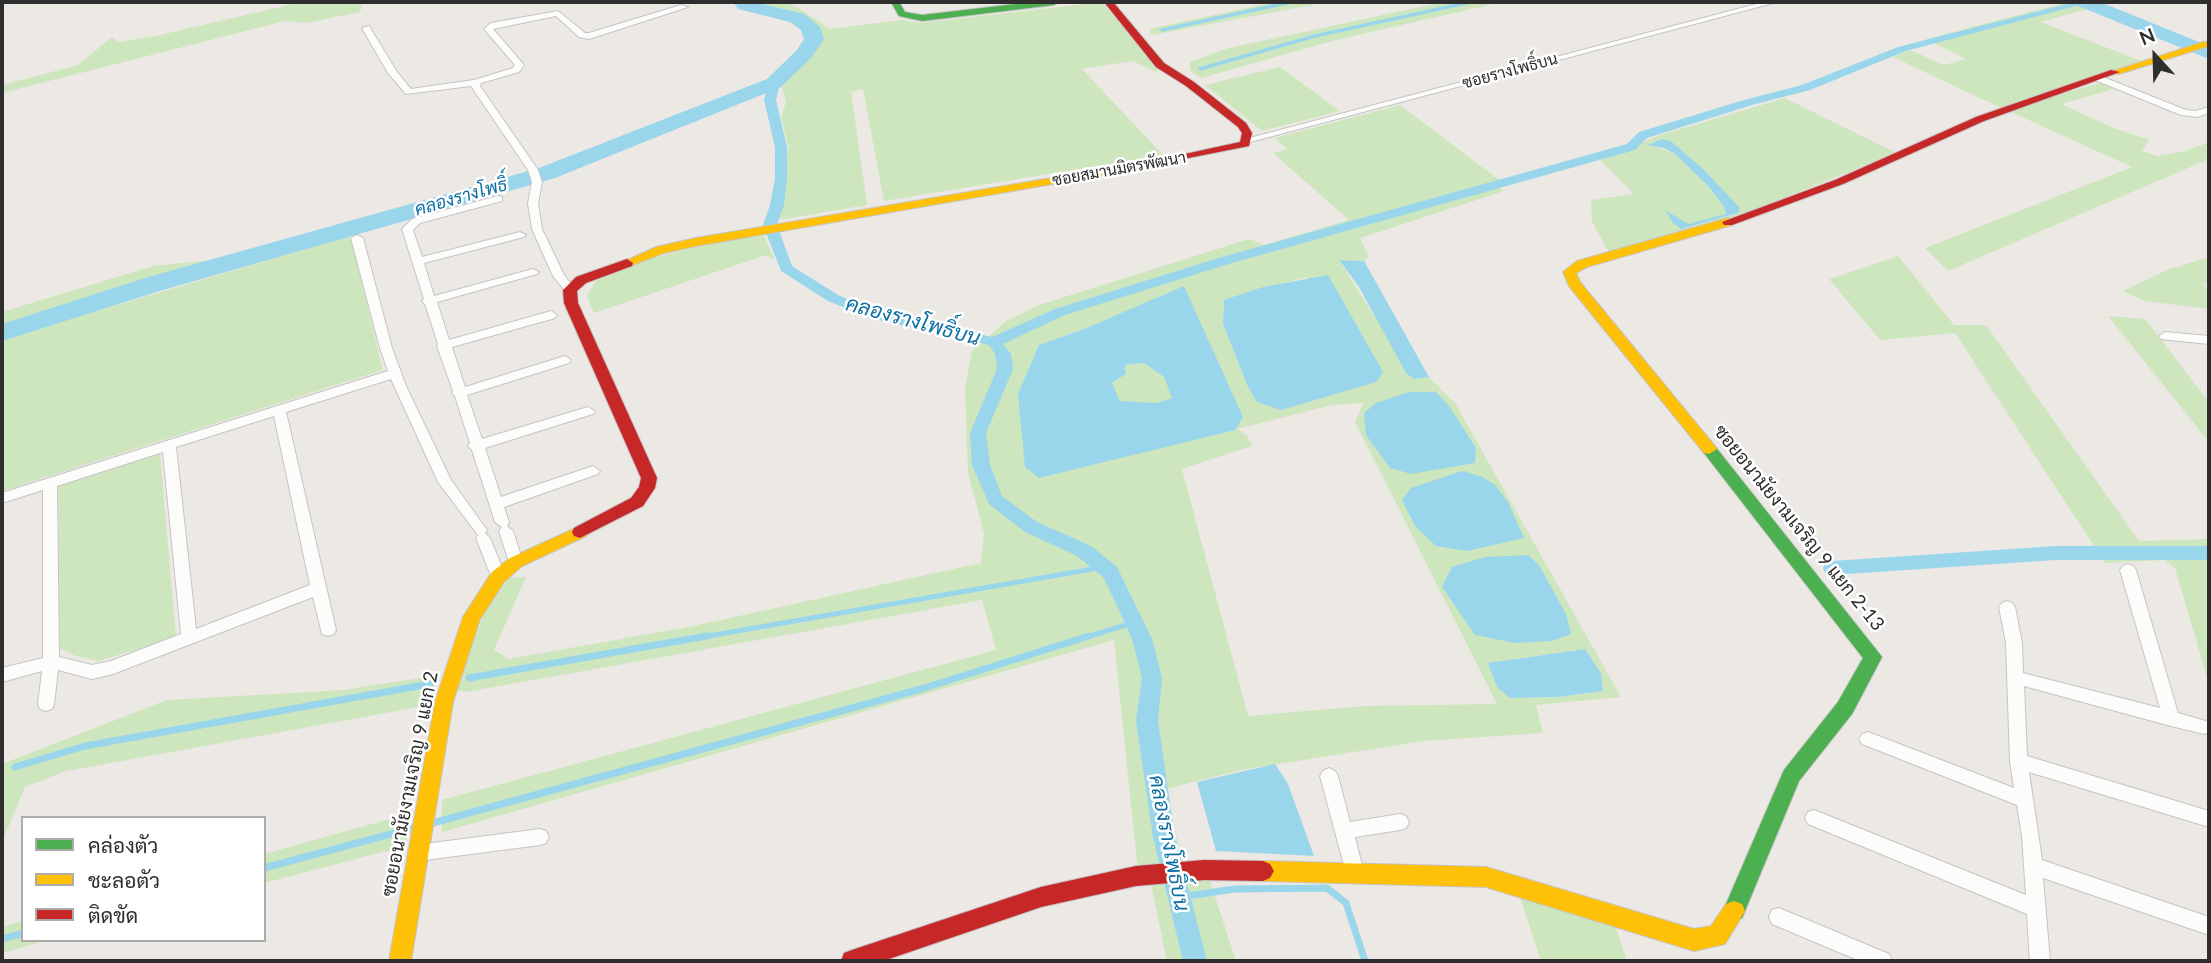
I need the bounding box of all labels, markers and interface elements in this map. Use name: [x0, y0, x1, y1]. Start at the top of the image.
north arrow: [2120, 21, 2190, 91]
text: N: [2136, 23, 2158, 49]
street label: ซอยรางโพธิ์บน: [1460, 49, 1560, 93]
street label: ซอยสมานมิตรพัฒนา: [1051, 148, 1187, 190]
water label: คลองรางโพธิ์: [412, 174, 510, 220]
water label: คลองรางโพธิ์บน: [843, 291, 983, 351]
street label: ซอยอนามัยงามเจริญ 9 แยก 2-13: [1709, 420, 1889, 636]
street label: ซอยอนามัยงามเจริญ 9 แยก 2: [377, 669, 443, 899]
water label: คลองรางโพธิ์บน: [1143, 773, 1195, 913]
legend: [21, 816, 266, 942]
text: คล่องตัว: [88, 832, 158, 857]
text: ชะลอตัว: [88, 867, 160, 892]
text: ติดขัด: [88, 902, 138, 927]

